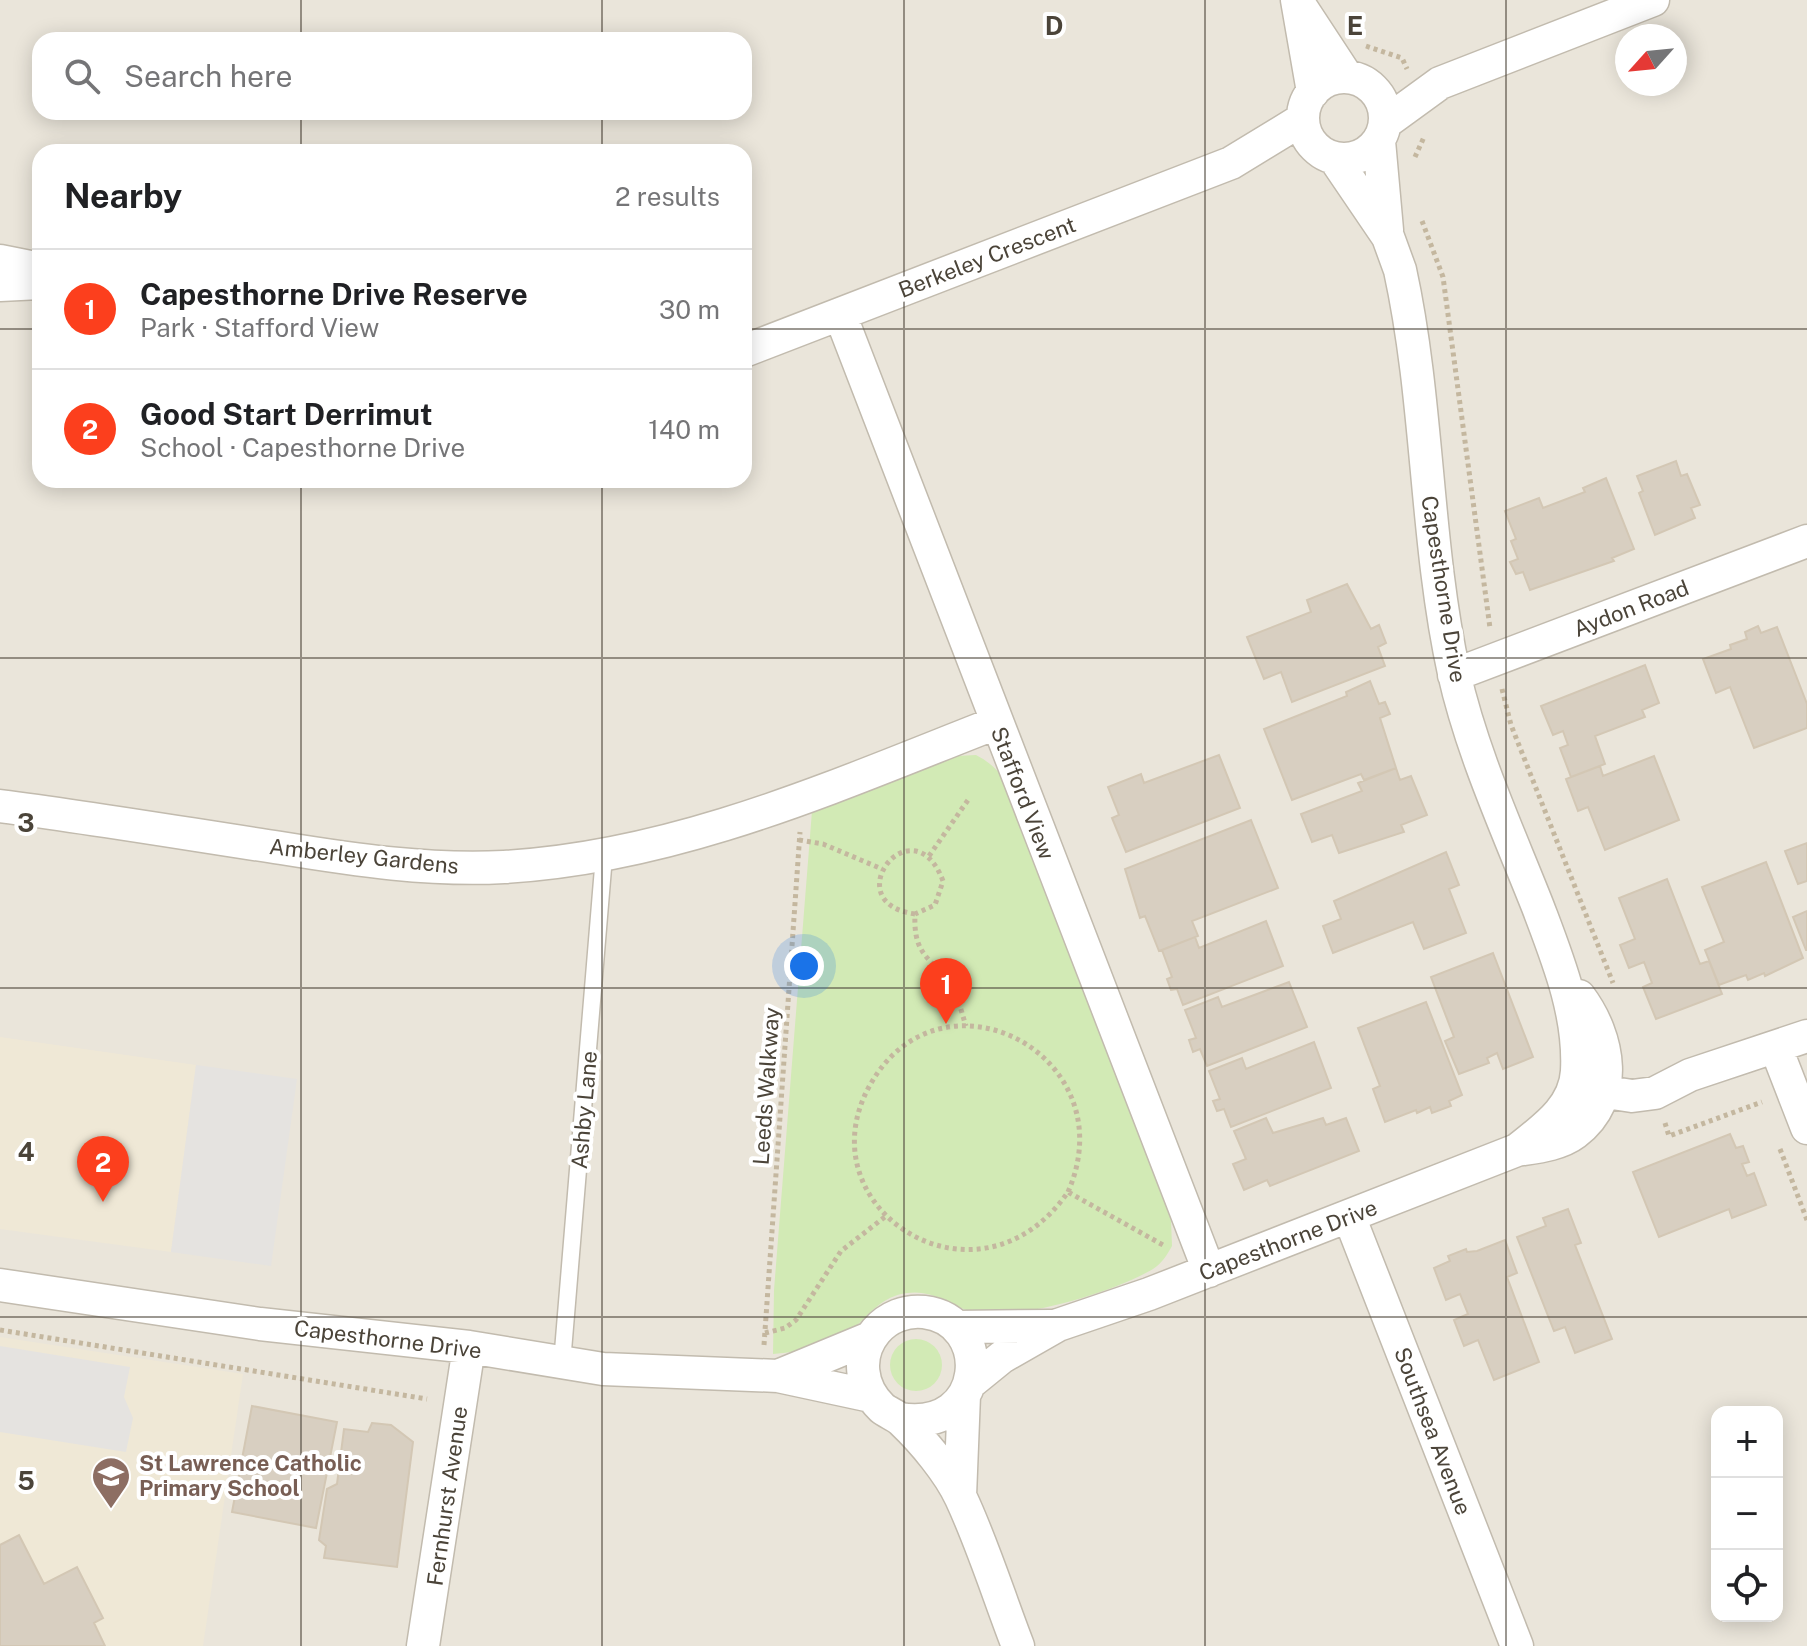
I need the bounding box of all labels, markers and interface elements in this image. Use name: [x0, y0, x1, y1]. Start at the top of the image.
text: D: [1045, 10, 1063, 41]
text: E: [1347, 10, 1363, 41]
north arrow: [1615, 24, 1687, 96]
search box: [32, 32, 752, 120]
icon: search: [60, 54, 104, 98]
text: Search here: [124, 58, 292, 94]
text: Nearby: [64, 176, 182, 216]
text: 2 results: [615, 181, 720, 212]
street label: Berkeley Crescent: [895, 211, 1079, 303]
text: Capesthorne Drive Reserve: [140, 276, 528, 312]
text: 1: [84, 294, 96, 325]
text: 30 m: [659, 294, 720, 325]
text: Park · Stafford View: [140, 312, 379, 343]
text: Good Start Derrimut: [140, 396, 433, 432]
text: 2: [82, 414, 98, 445]
text: 140 m: [648, 414, 720, 445]
text: School · Capesthorne Drive: [140, 432, 465, 463]
street label: Capesthorne Drive: [1416, 494, 1472, 684]
street label: Aydon Road: [1570, 574, 1692, 642]
street label: Stafford View: [986, 723, 1060, 863]
text: 3: [17, 807, 35, 838]
street label: Amberley Gardens: [268, 833, 460, 879]
your location: [784, 946, 824, 986]
pin: 1: [920, 958, 972, 1024]
street label: Leeds Walkway: [748, 1006, 784, 1166]
street label: Ashby Lane: [566, 1050, 602, 1170]
text: 4: [17, 1136, 35, 1167]
pin: 2: [77, 1136, 129, 1202]
street label: Capesthorne Drive: [1195, 1194, 1381, 1286]
street label: Capesthorne Drive: [293, 1315, 483, 1363]
street label: Southsea Avenue: [1389, 1343, 1477, 1519]
street label: Fernhurst Avenue: [422, 1405, 472, 1587]
map controls: [1711, 1406, 1783, 1622]
button: +: [1711, 1406, 1783, 1478]
place label: St Lawrence Catholic Primary School: [139, 1450, 362, 1501]
school or university icon: St Lawrence Catholic Primary School: [90, 1455, 132, 1510]
text: 5: [17, 1465, 35, 1496]
button: −: [1711, 1478, 1783, 1550]
button: locate: [1711, 1550, 1783, 1622]

